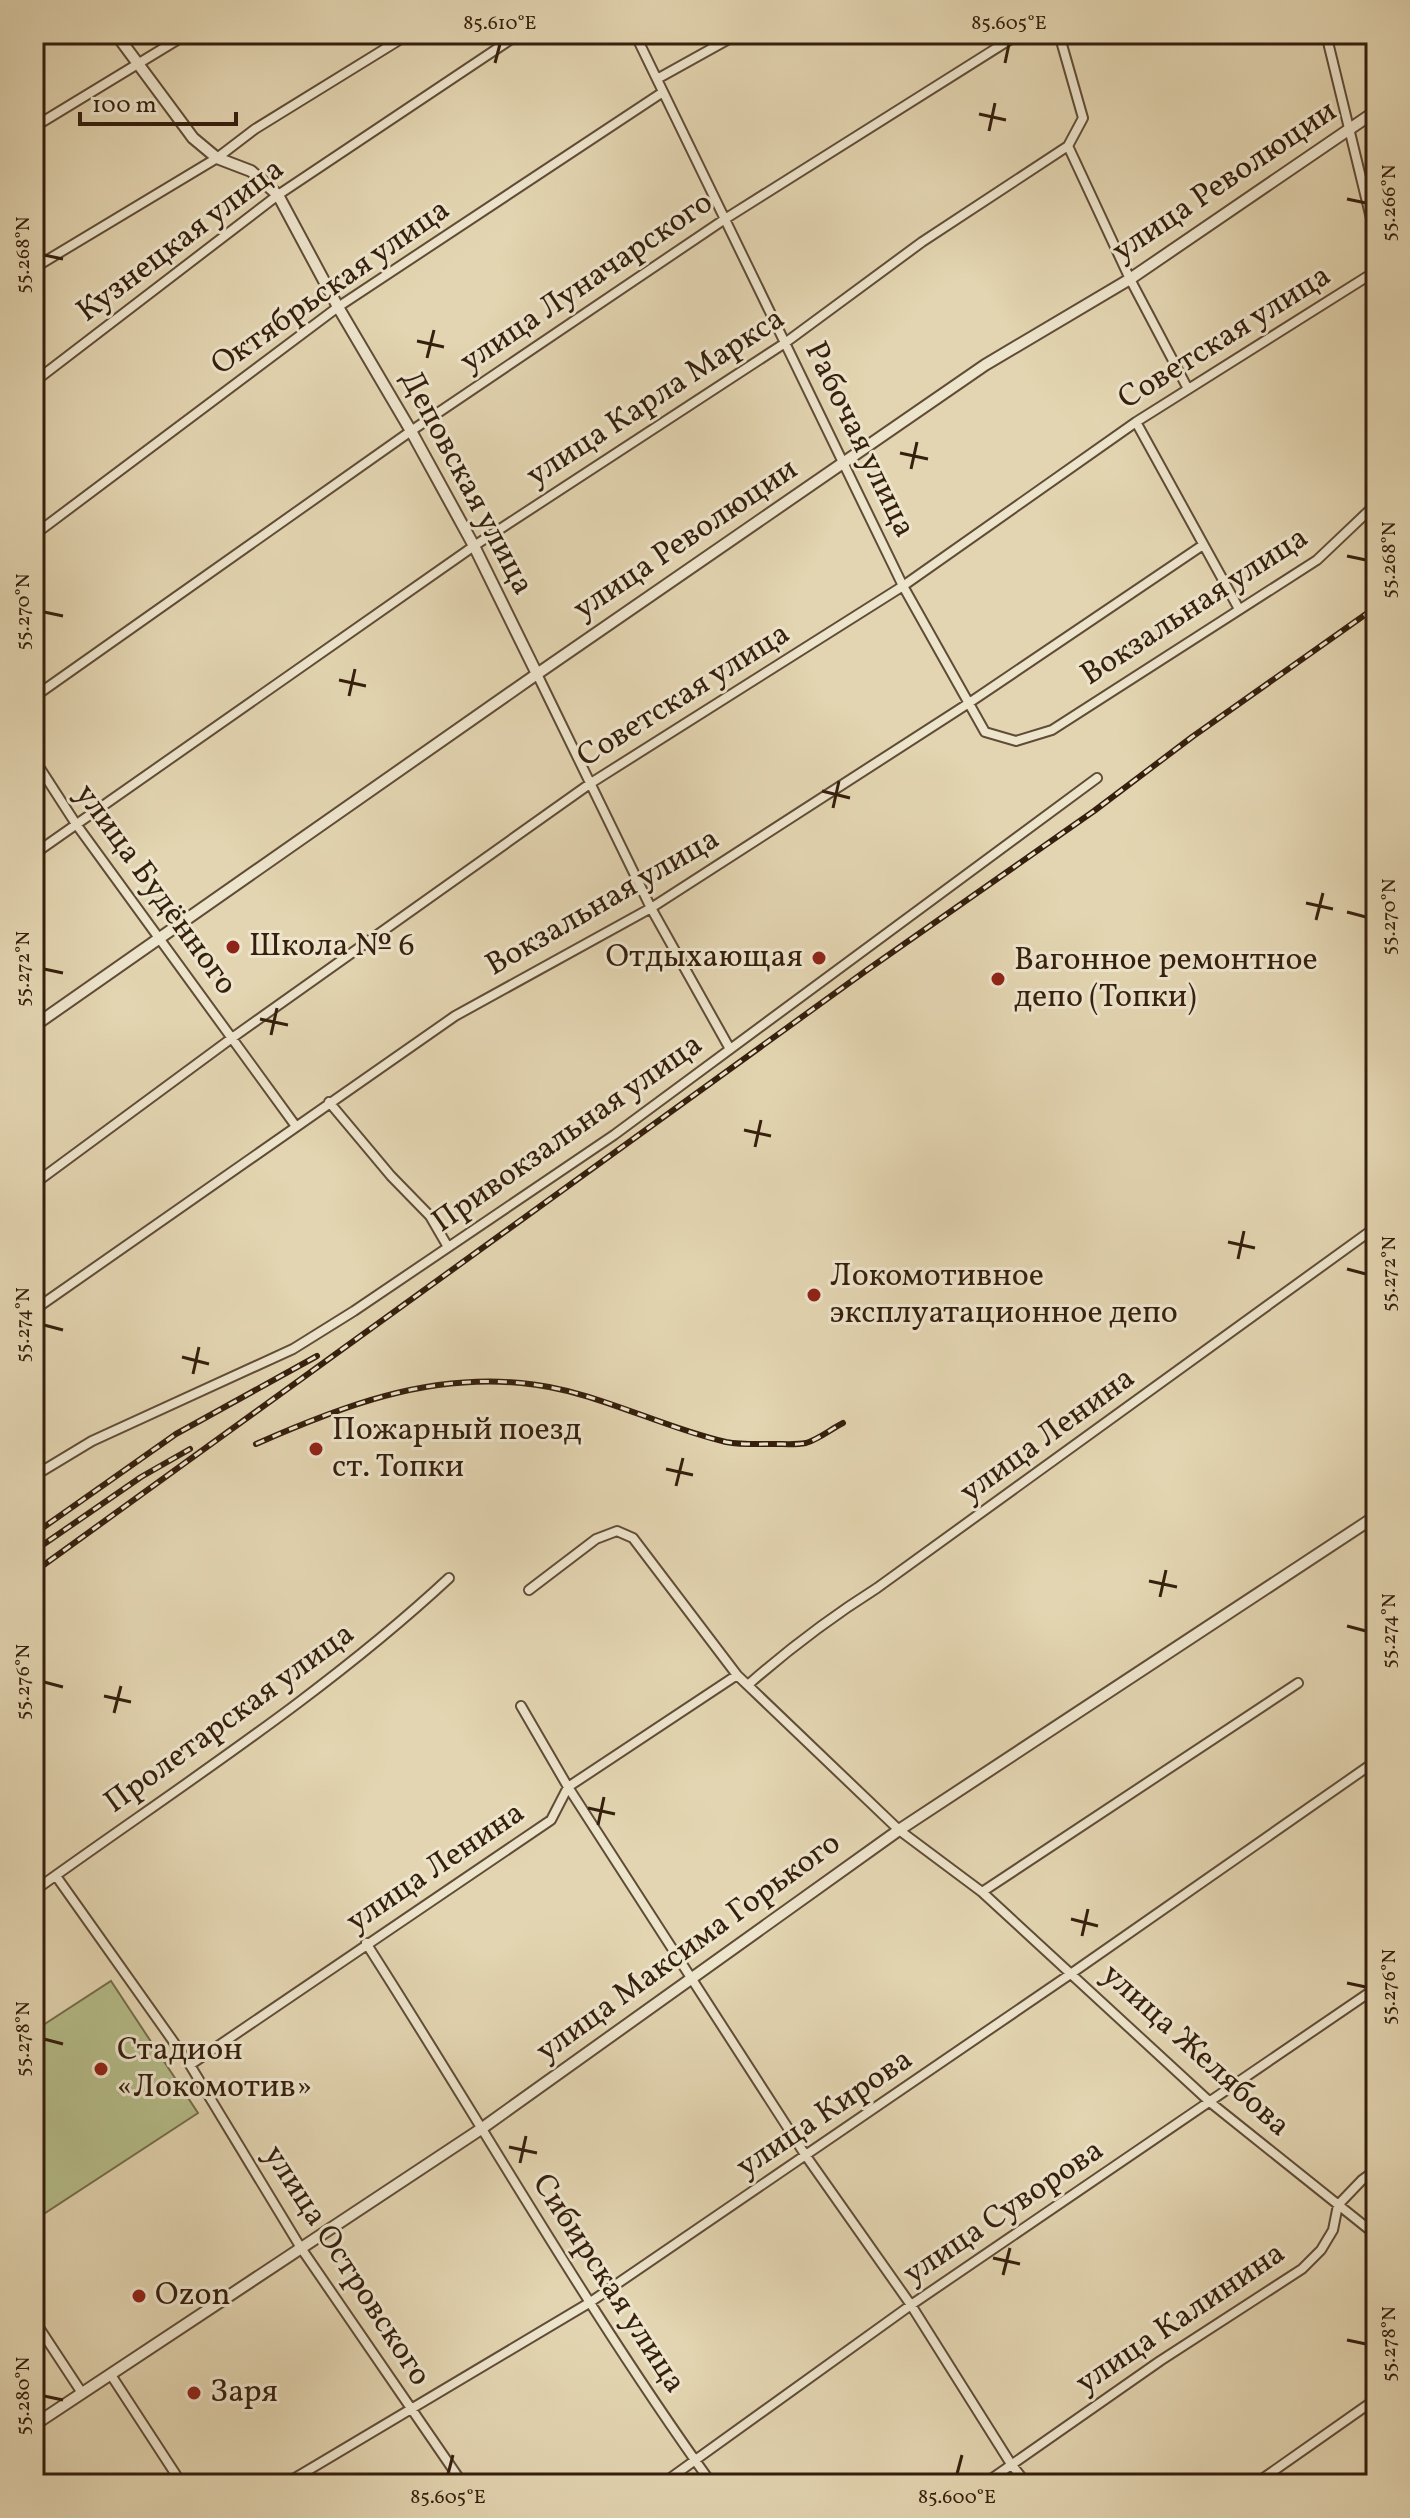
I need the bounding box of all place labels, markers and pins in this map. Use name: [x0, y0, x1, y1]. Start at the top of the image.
place label: Школа № 6: [249, 925, 415, 969]
place label: Отдыхающая: [605, 936, 803, 980]
marker: Школа № 6: [224, 938, 242, 956]
place label: Вагонное ремонтное депо (Топки): [1014, 939, 1318, 1020]
marker: Отдыхающая: [810, 949, 828, 967]
marker: Вагонное ремонтное депо (Топки): [989, 970, 1007, 988]
place label: Локомотивное эксплуатационное депо: [830, 1255, 1178, 1336]
marker: Локомотивное эксплуатационное депо: [805, 1286, 823, 1304]
place label: Пожарный поезд ст. Топки: [332, 1409, 582, 1490]
marker: Пожарный поезд ст. Топки: [307, 1440, 325, 1458]
place label: Стадион «Локомотив»: [117, 2029, 312, 2110]
marker: Стадион «Локомотив»: [92, 2060, 110, 2078]
place label: Ozon: [155, 2274, 231, 2318]
marker: Ozon: [130, 2287, 148, 2305]
place label: Заря: [210, 2371, 278, 2415]
marker: Заря: [185, 2384, 203, 2402]

